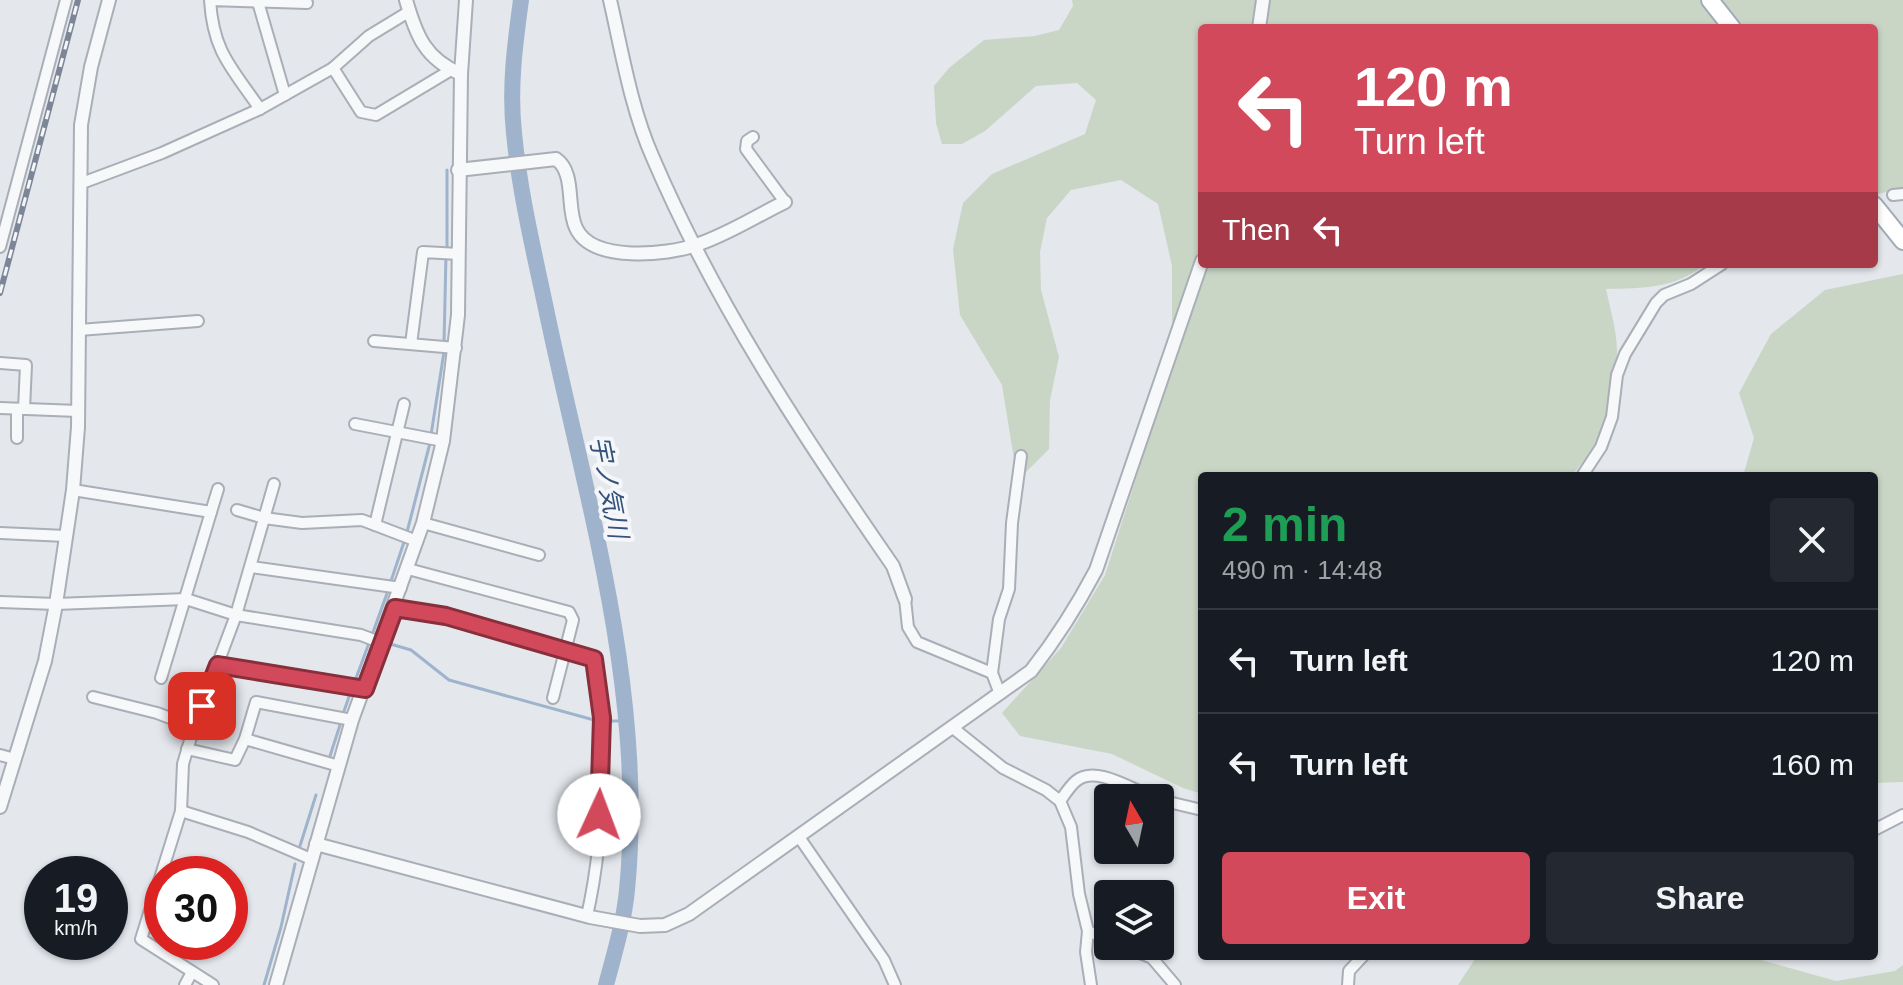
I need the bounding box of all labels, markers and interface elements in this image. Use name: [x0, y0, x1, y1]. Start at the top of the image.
text: 120 m: [1354, 55, 1513, 118]
icon: left: [1222, 56, 1326, 160]
text: Turn left: [1354, 121, 1485, 162]
icon: left: [1306, 208, 1350, 252]
text: Then: [1222, 213, 1290, 246]
water label: 宇ノ気川: [584, 433, 634, 544]
text: 2 min: [1222, 498, 1347, 551]
button: close: [1770, 498, 1854, 582]
text: 490 m · 14:48: [1222, 555, 1382, 585]
icon: left: [1222, 639, 1266, 683]
text: Turn left: [1290, 644, 1408, 677]
text: 120 m: [1771, 644, 1854, 677]
pin: [168, 672, 236, 740]
icon: arrive: [180, 684, 224, 728]
icon: left: [1222, 743, 1266, 787]
text: Turn left: [1290, 748, 1408, 781]
text: 160 m: [1771, 748, 1854, 781]
position arrow: [557, 773, 641, 857]
north arrow: [1094, 784, 1174, 864]
map controls: [1094, 784, 1174, 960]
button: Exit: [1222, 852, 1530, 944]
button: Share: [1546, 852, 1854, 944]
speed limit sign: 30: [144, 856, 248, 960]
text: 19: [54, 876, 98, 920]
button: layers: [1094, 880, 1174, 960]
text: km/h: [54, 917, 98, 939]

